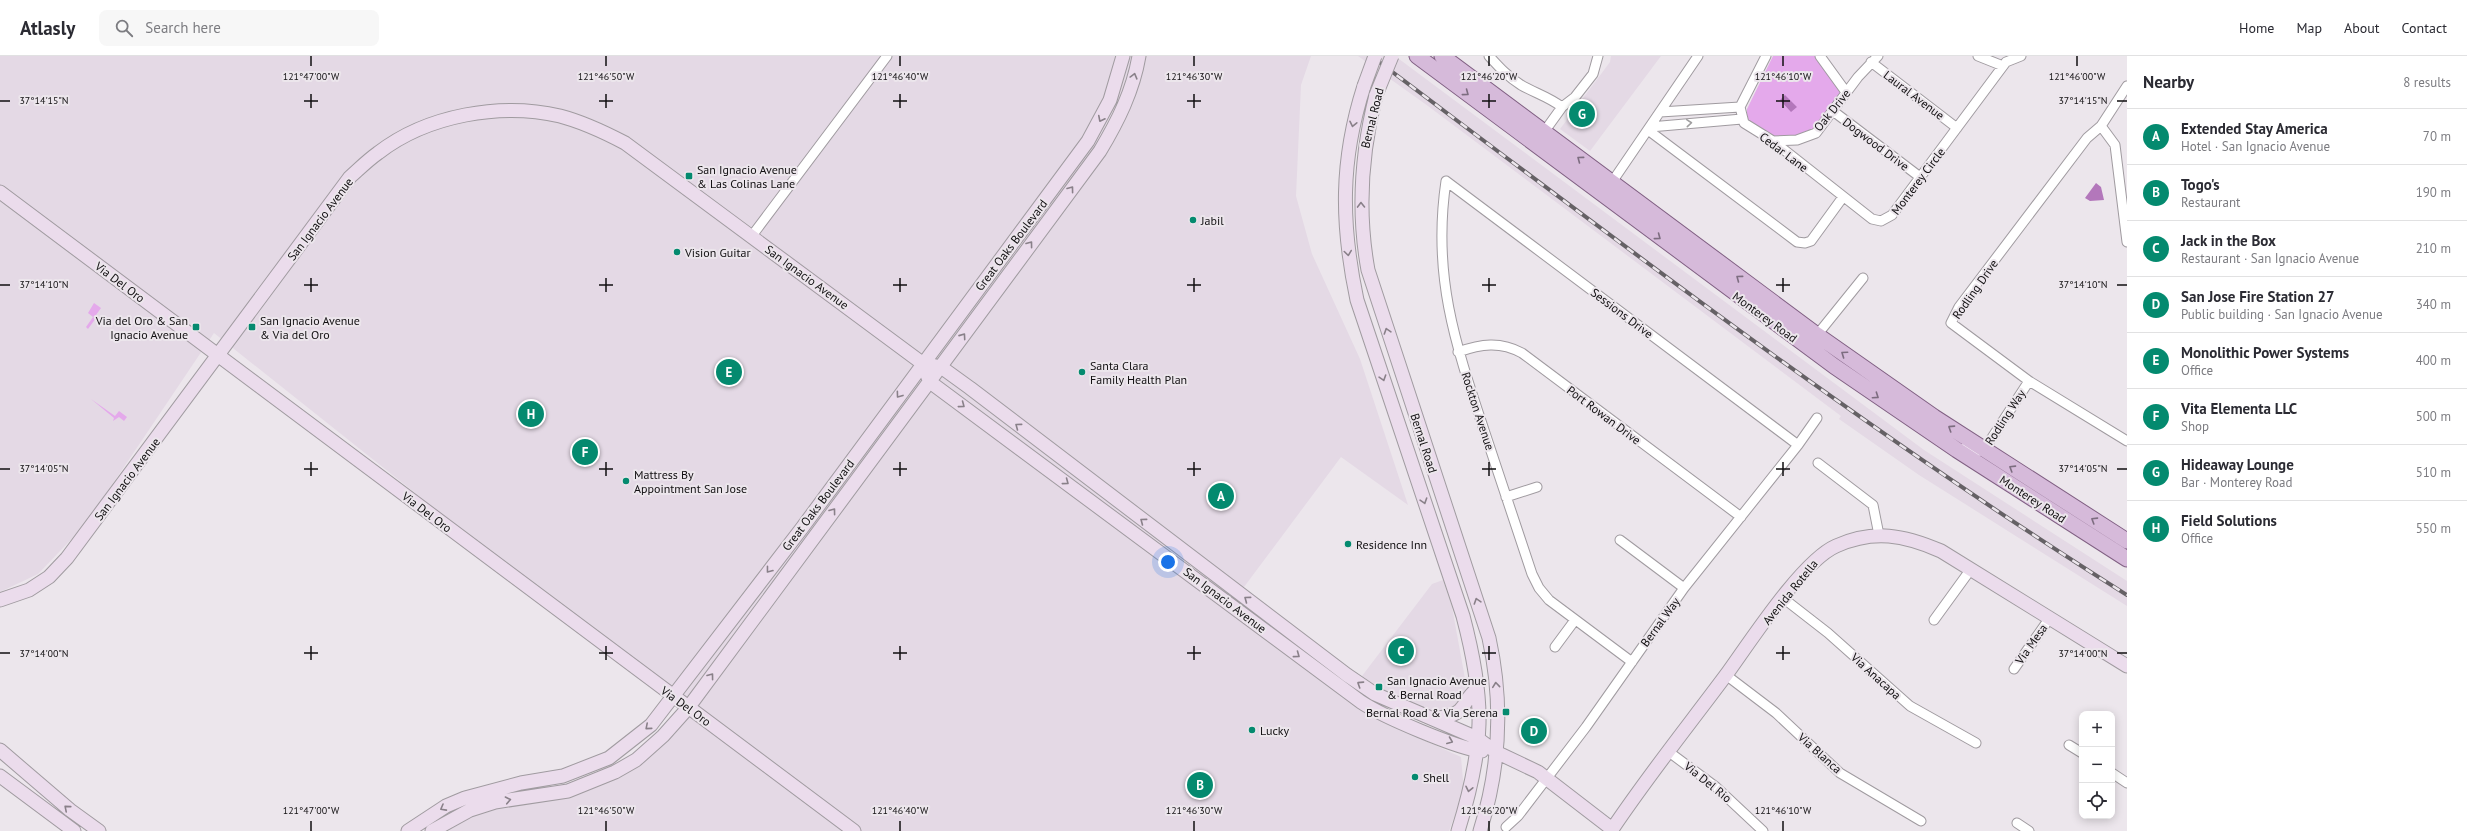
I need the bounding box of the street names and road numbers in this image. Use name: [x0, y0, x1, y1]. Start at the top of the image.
street label: Laural Avenue: [1881, 67, 1947, 123]
street label: Bernal Road: [1357, 86, 1387, 150]
street label: Oak Drive: [1811, 86, 1853, 134]
street label: Dogwood Drive: [1840, 114, 1912, 174]
street label: Cedar Lane: [1757, 129, 1811, 175]
street label: Monterey Circle: [1888, 145, 1948, 217]
street label: San Ignacio Avenue: [284, 175, 356, 263]
street label: Great Oaks Boulevard: [972, 196, 1050, 294]
street label: San Ignacio Avenue: [762, 242, 852, 312]
street label: Rodling Drive: [1949, 256, 2001, 322]
street label: Via Del Oro: [91, 258, 148, 306]
street label: Sessions Drive: [1588, 285, 1656, 341]
street label: Monterey Road: [1730, 289, 1800, 345]
street label: Rockton Avenue: [1458, 370, 1498, 452]
street label: Port Rowan Drive: [1564, 382, 1644, 448]
street label: Rodling Way: [1982, 386, 2029, 448]
street label: Bernal Road: [1407, 411, 1441, 475]
street label: San Ignacio Avenue: [91, 435, 163, 523]
street label: Great Oaks Boulevard: [779, 456, 857, 554]
street label: Monterey Road: [1997, 472, 2069, 526]
street label: Via Del Oro: [398, 488, 455, 536]
street label: Avenida Rotella: [1759, 556, 1821, 628]
street label: San Ignacio Avenue: [1181, 564, 1269, 636]
street label: Bernal Way: [1637, 594, 1683, 650]
street label: Via Mesa: [2011, 621, 2050, 668]
street label: Via Anacapa: [1847, 649, 1904, 702]
street label: Via Del Oro: [657, 682, 714, 729]
street label: Via Blanca: [1794, 729, 1845, 777]
street label: Via Del Rio: [1680, 758, 1735, 806]

